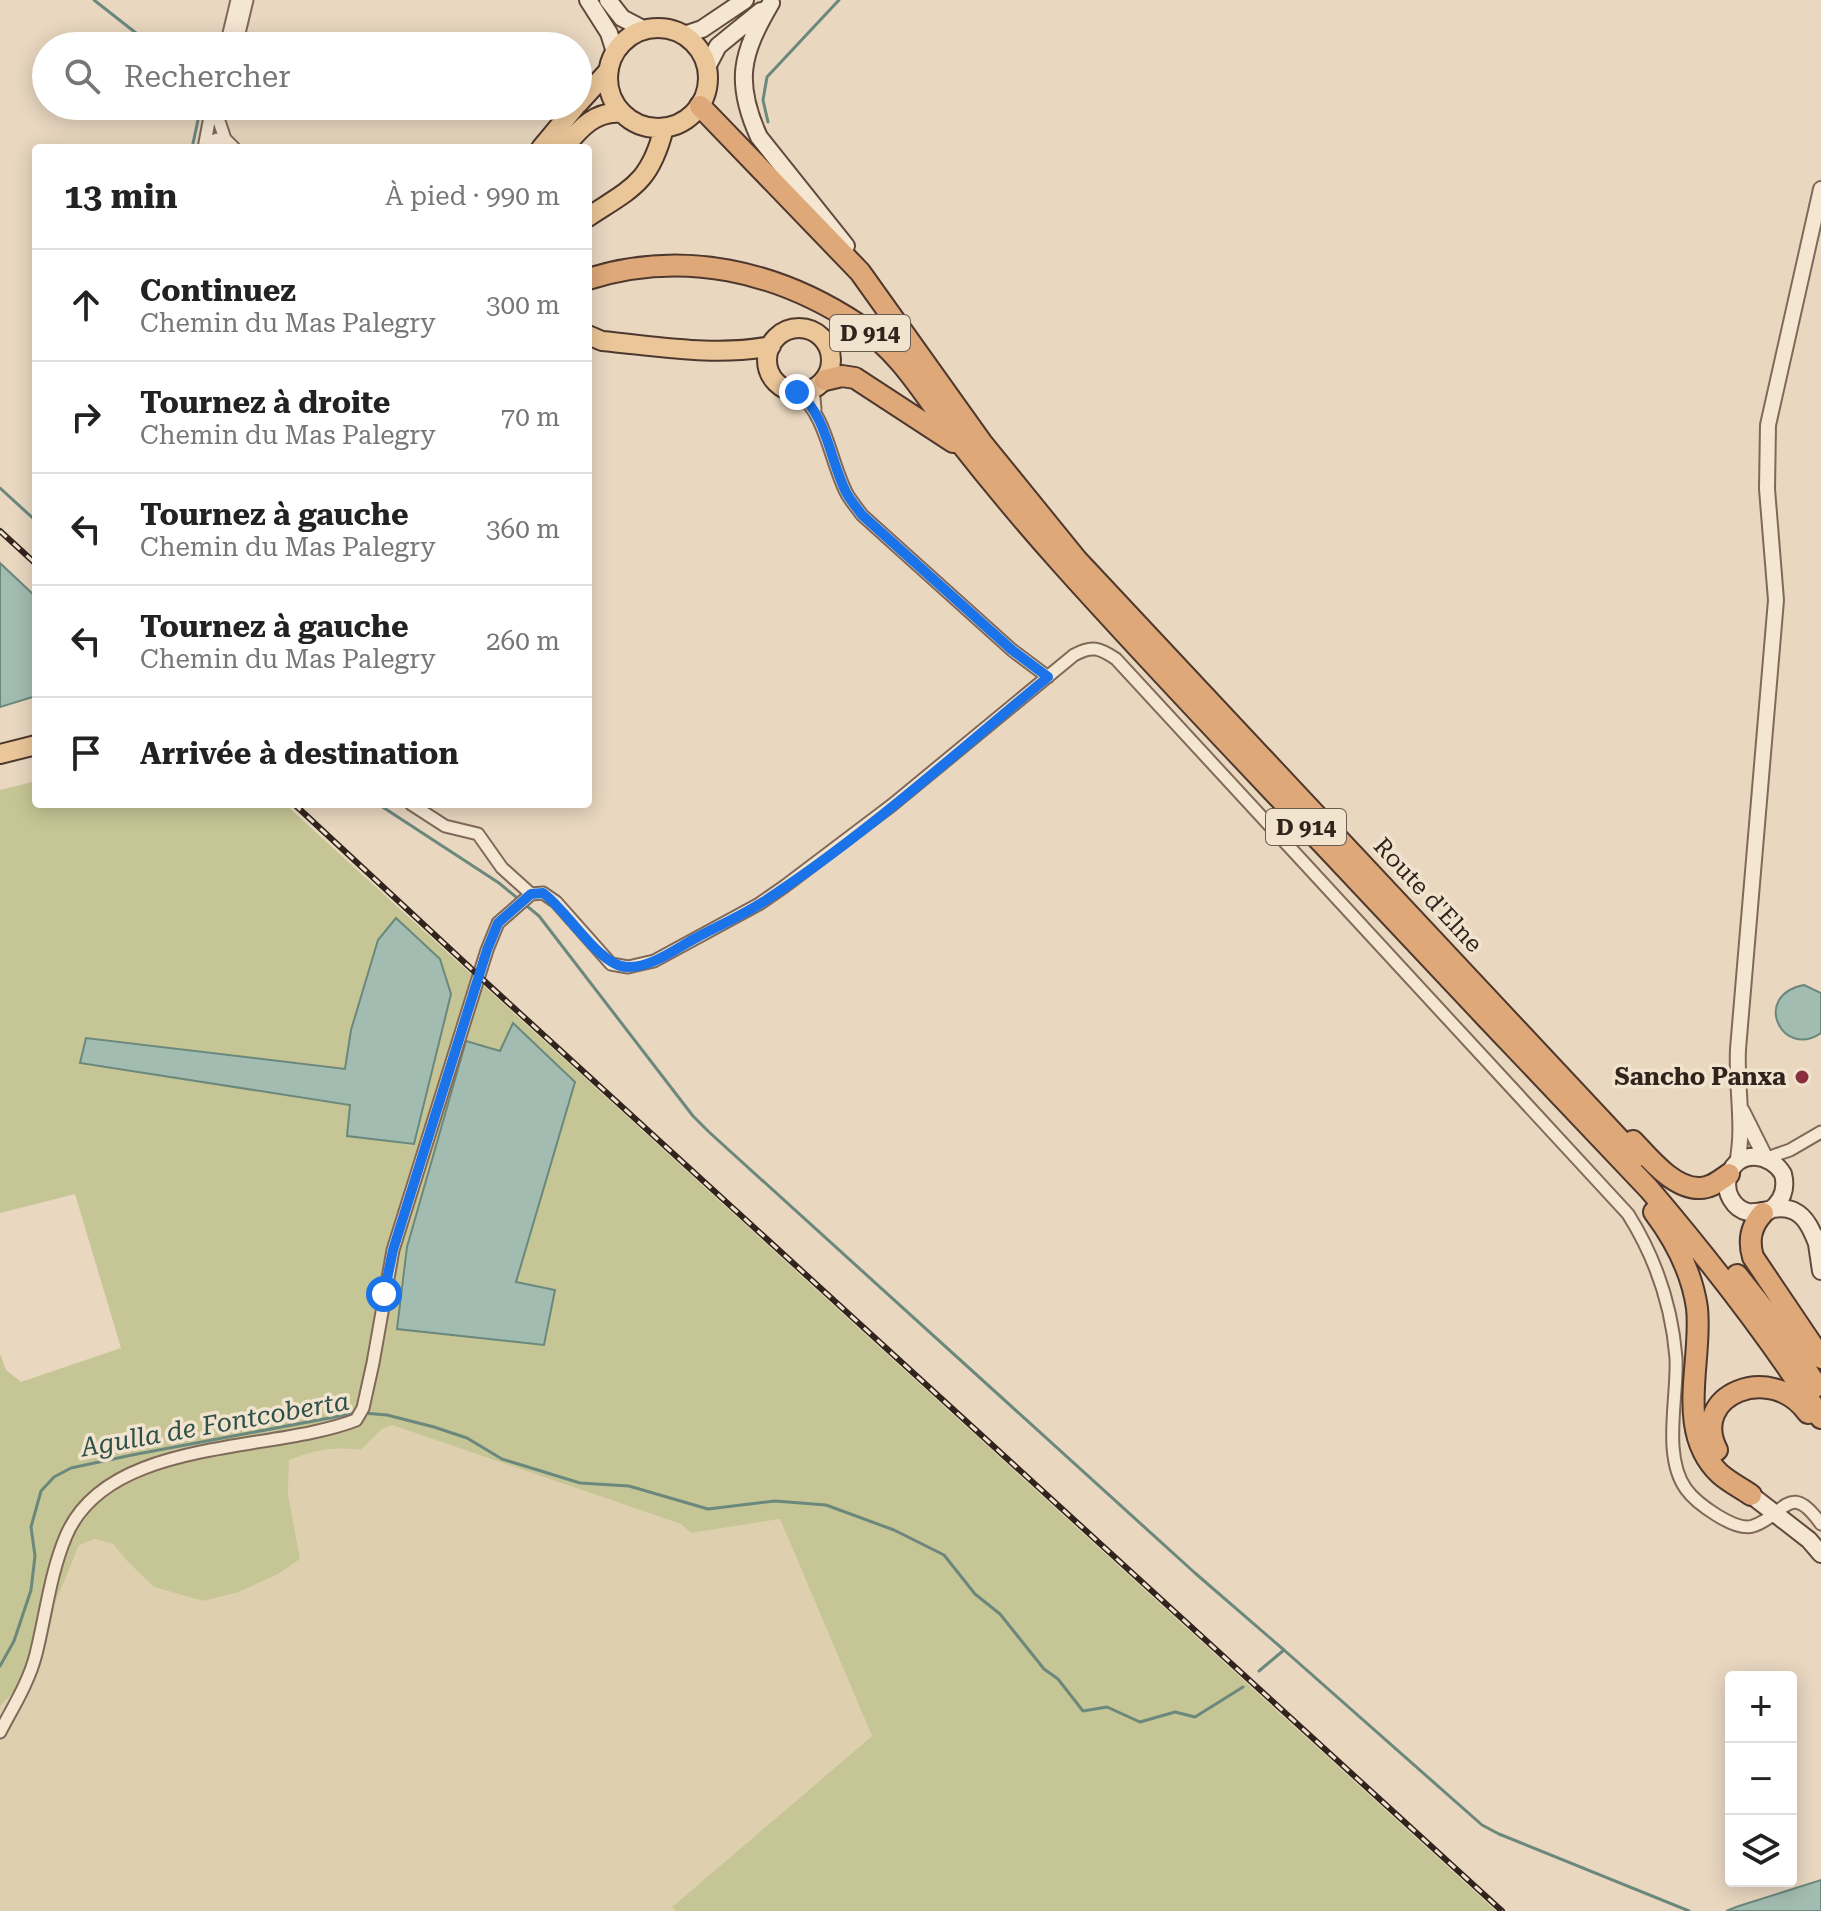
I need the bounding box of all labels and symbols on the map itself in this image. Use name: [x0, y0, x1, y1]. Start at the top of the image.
road number: D 914: [830, 315, 910, 351]
route end: [779, 374, 815, 410]
road number: D 914: [1266, 809, 1346, 845]
street label: Route d'Elne: [1368, 832, 1488, 958]
place label: Sancho Panxa: [1614, 1063, 1786, 1091]
marker: Sancho Panxa: [1793, 1068, 1811, 1086]
route start: [366, 1276, 402, 1312]
water label: Agulla de Fontcoberta: [77, 1386, 351, 1463]

